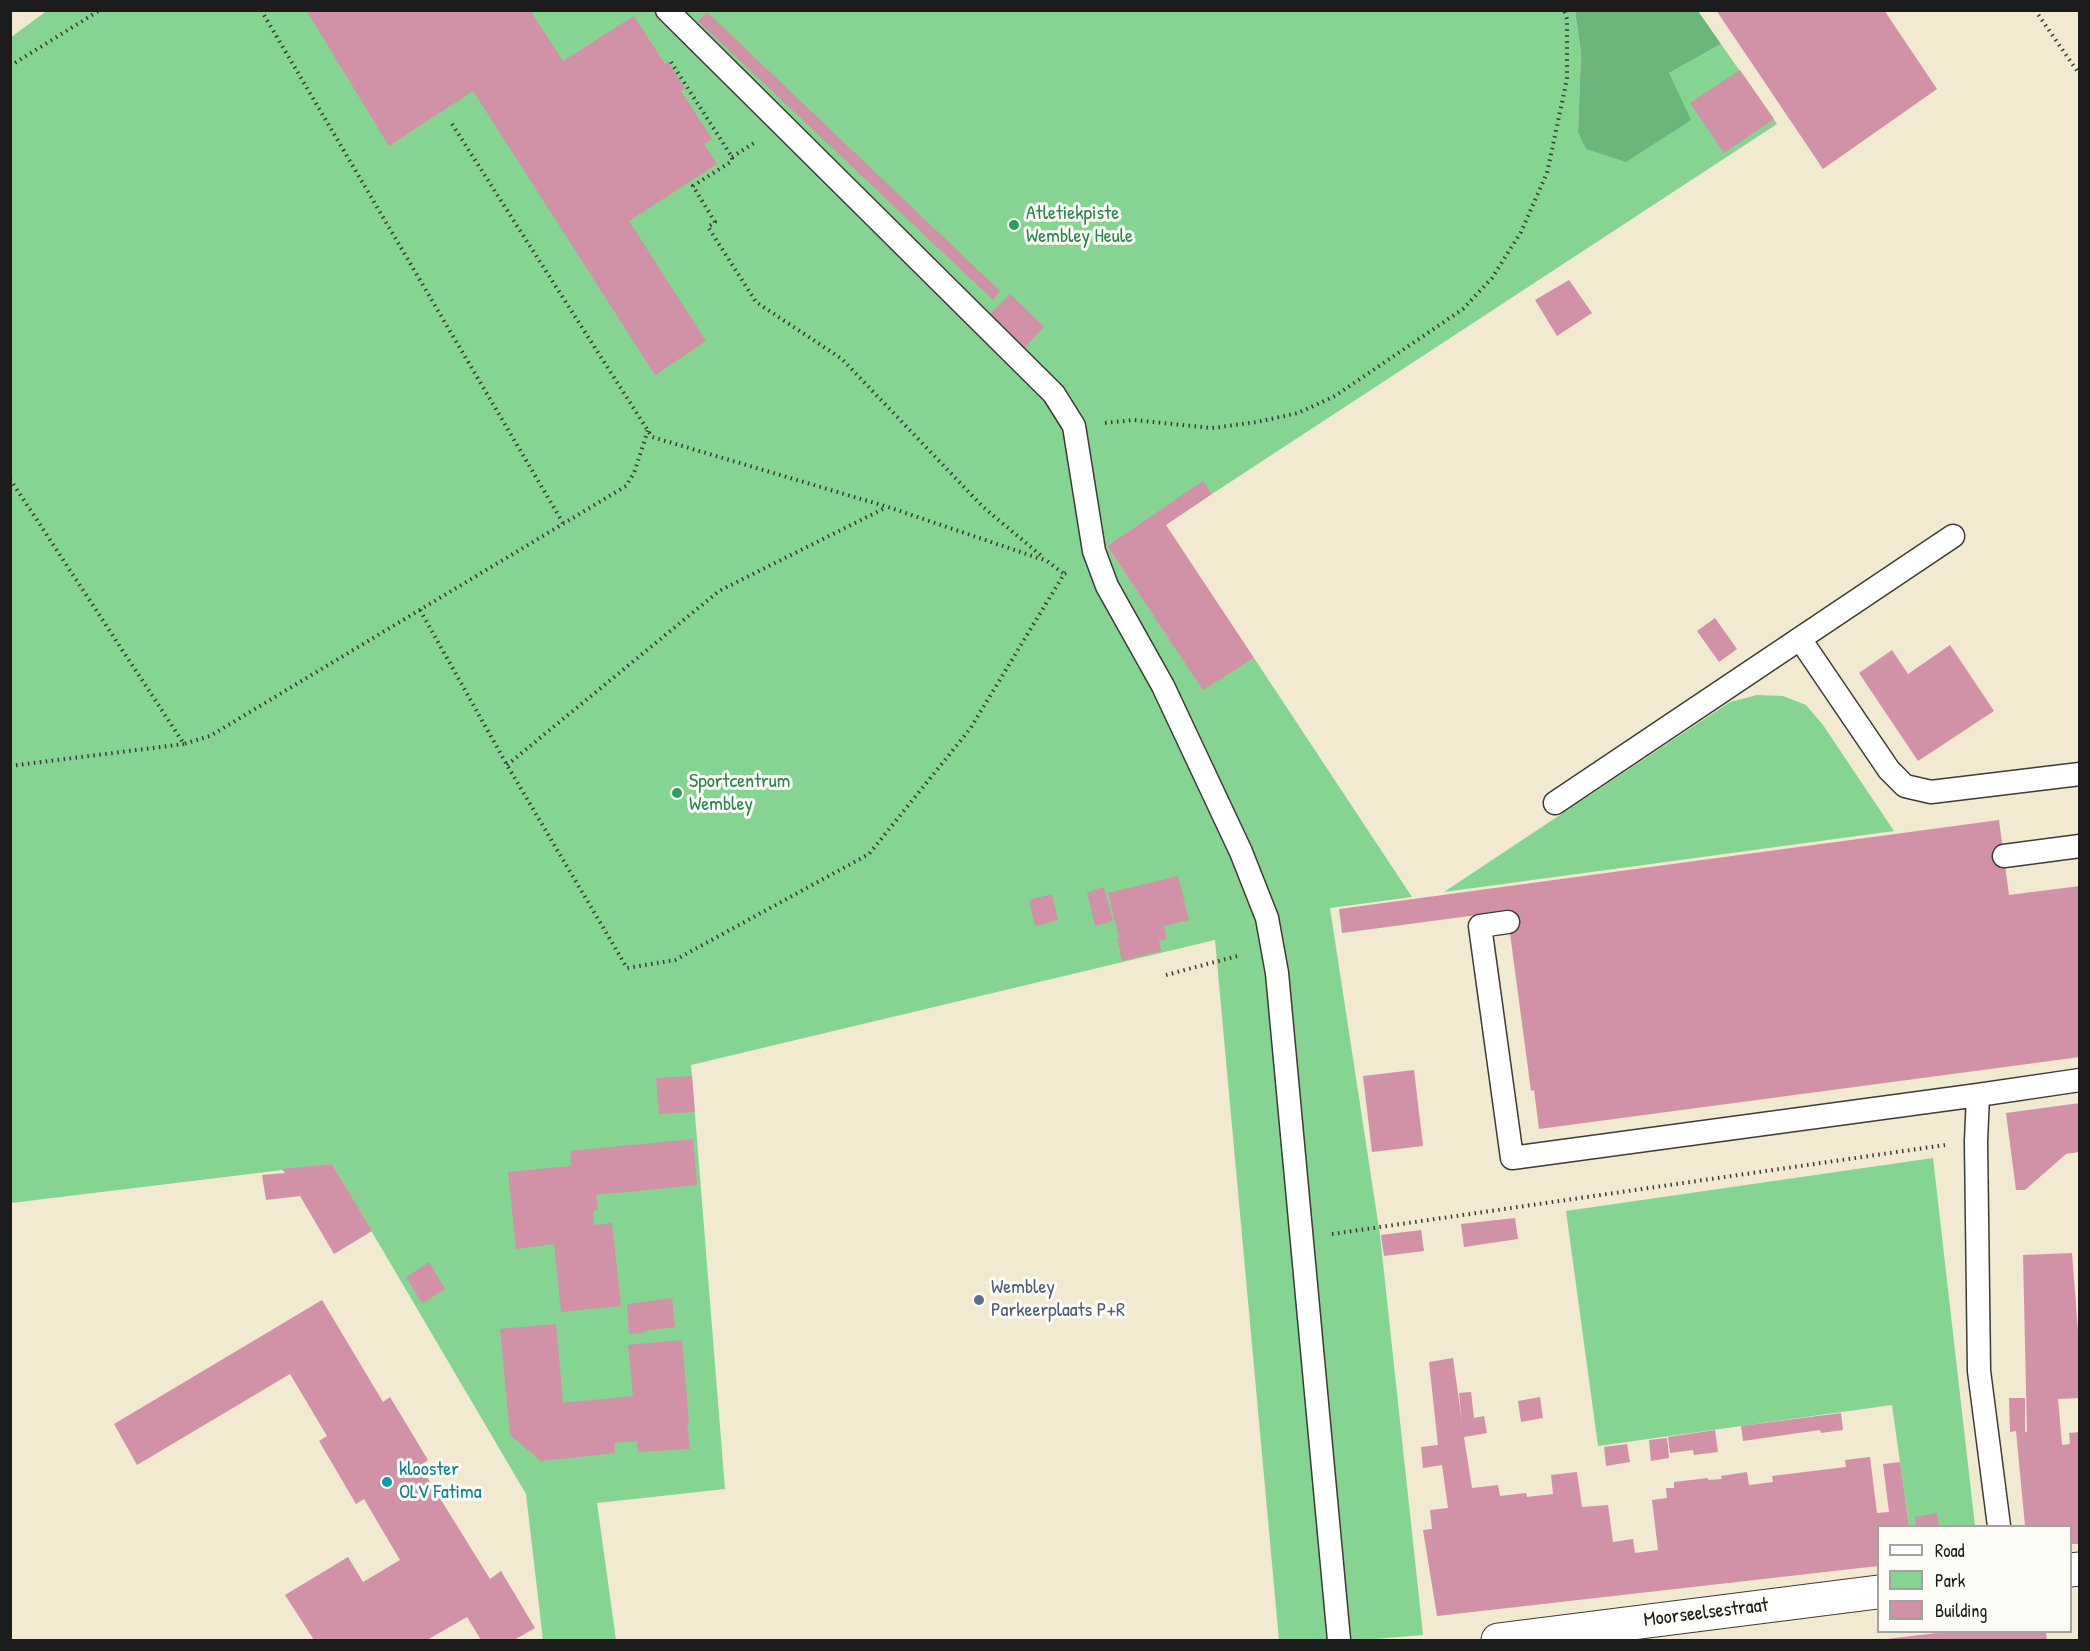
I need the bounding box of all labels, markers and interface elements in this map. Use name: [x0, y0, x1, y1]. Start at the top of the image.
place label: Atletiekpiste Wembley Heule: [1026, 202, 1133, 249]
marker: Atletiekpiste Wembley Heule: [1007, 218, 1021, 232]
place label: Sportcentrum Wembley: [689, 770, 790, 817]
marker: Sportcentrum Wembley: [670, 786, 684, 800]
place label: Wembley Parkeerplaats P+R: [991, 1276, 1125, 1323]
marker: Wembley Parkeerplaats P+R: [972, 1293, 986, 1307]
place label: klooster OLV Fatima: [399, 1458, 482, 1505]
marker: klooster OLV Fatima: [380, 1475, 394, 1489]
legend: [1877, 1525, 2072, 1633]
text: Road: [1935, 1538, 1965, 1563]
text: Park: [1935, 1568, 1965, 1593]
street label: Moorseelsestraat: [1642, 1593, 1770, 1633]
text: Building: [1935, 1598, 1987, 1623]

